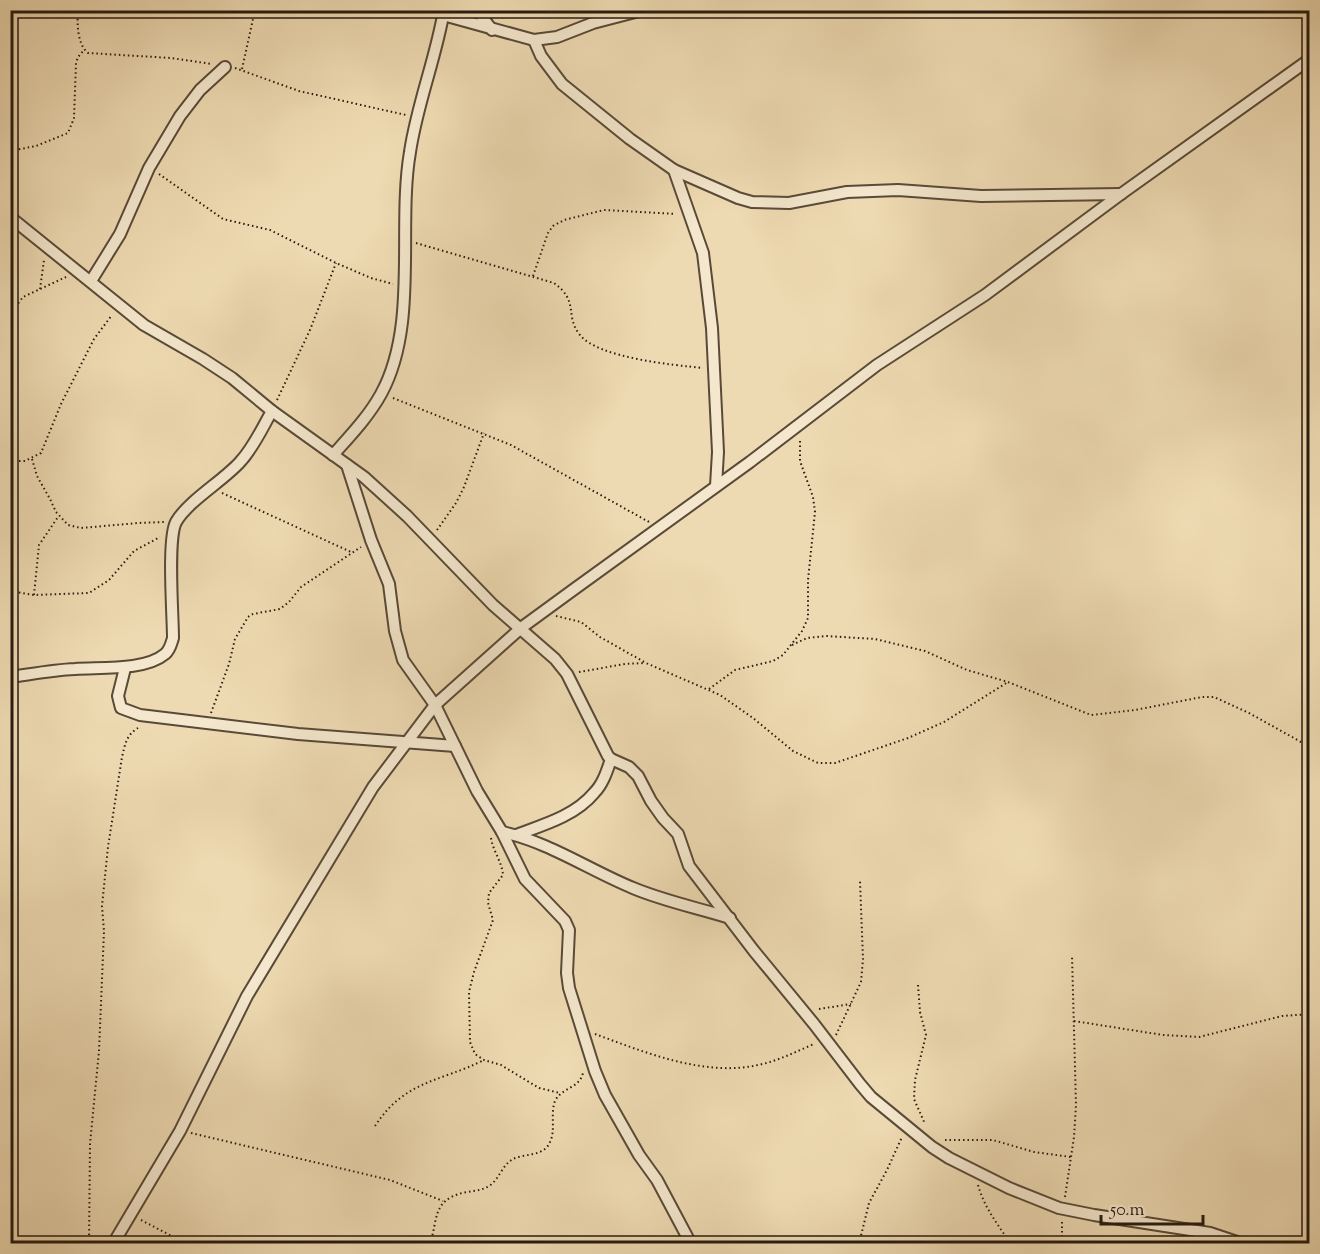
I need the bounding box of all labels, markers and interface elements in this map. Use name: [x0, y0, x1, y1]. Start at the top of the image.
scale bar: [1101, 1188, 1203, 1226]
text: 50 m: [1109, 1198, 1145, 1224]

